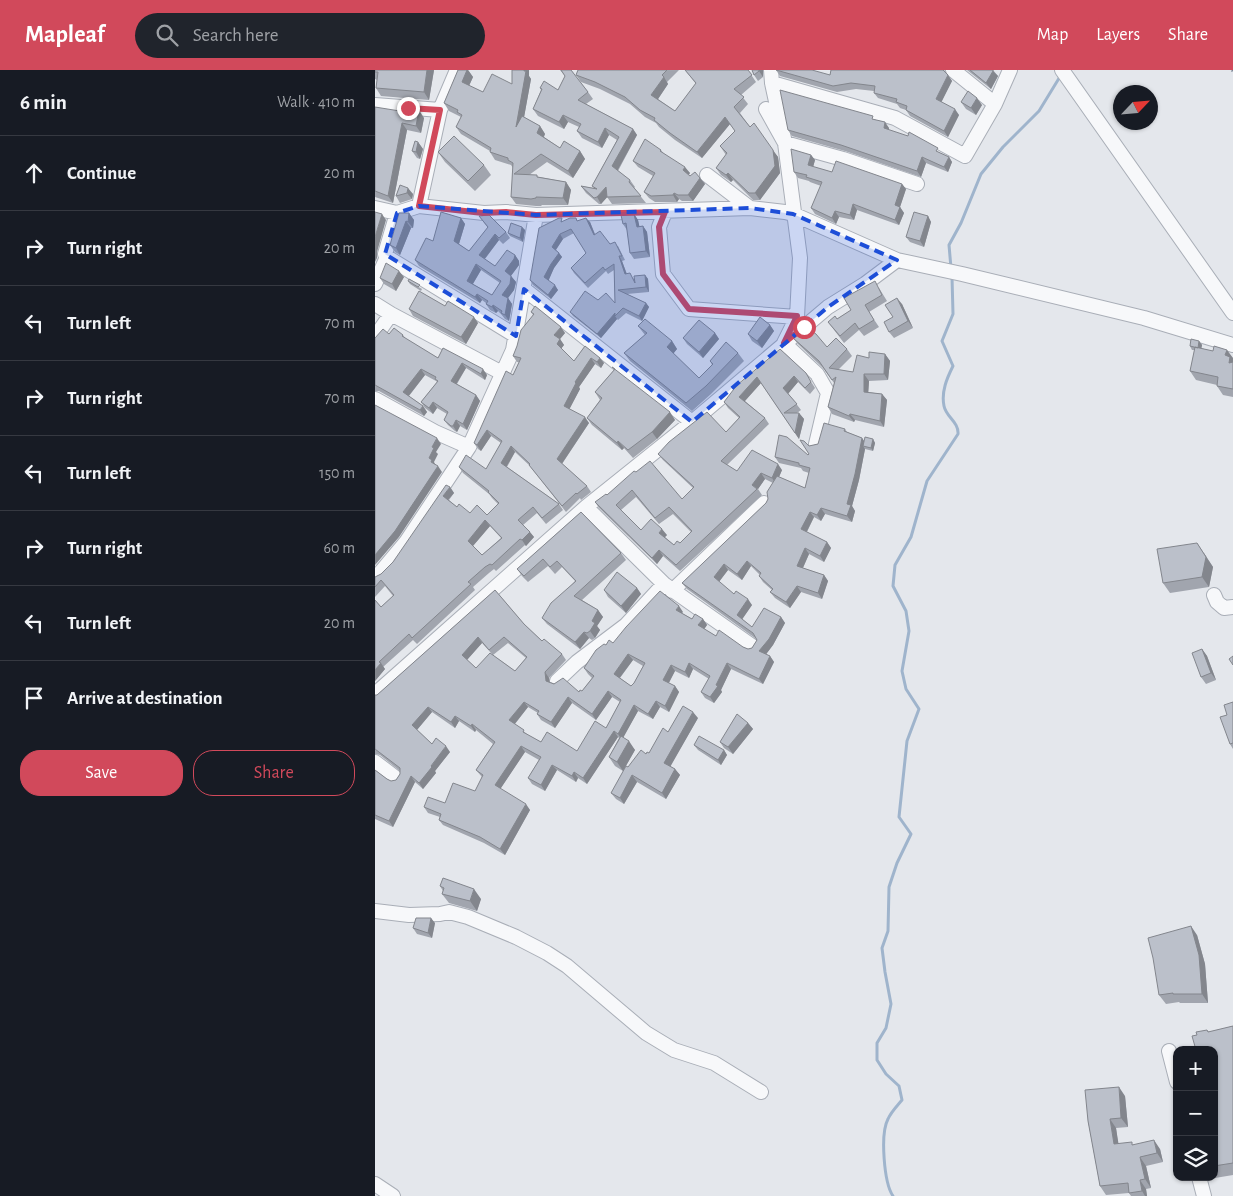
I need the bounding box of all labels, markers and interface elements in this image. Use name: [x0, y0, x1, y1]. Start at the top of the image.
search box: [135, 13, 485, 58]
icon: search: [153, 21, 181, 49]
text: Mapleaf: [25, 23, 105, 47]
text: Search here: [193, 26, 279, 45]
text: Map: [1037, 26, 1068, 44]
text: Layers: [1096, 26, 1140, 44]
text: Share: [1168, 26, 1208, 44]
north arrow: [1113, 85, 1158, 130]
text: 6 min: [20, 92, 67, 113]
text: Walk · 410 m: [277, 94, 355, 110]
route end: [397, 97, 420, 120]
icon: ahead: [20, 159, 48, 187]
text: Continue: [67, 164, 136, 183]
text: 20 m: [324, 165, 355, 181]
icon: right: [20, 234, 48, 262]
text: Turn right: [67, 239, 142, 258]
text: 20 m: [324, 240, 355, 256]
icon: left: [20, 309, 48, 337]
text: Turn left: [67, 314, 131, 333]
text: 70 m: [324, 315, 355, 331]
route start: [793, 316, 816, 339]
icon: right: [20, 384, 48, 412]
text: Turn right: [67, 389, 142, 408]
text: 70 m: [324, 390, 355, 406]
icon: left: [20, 459, 48, 487]
text: Turn left: [67, 464, 131, 483]
text: 150 m: [319, 465, 355, 481]
icon: right: [20, 534, 48, 562]
text: Turn right: [67, 539, 142, 558]
text: 60 m: [324, 540, 355, 556]
icon: left: [20, 609, 48, 637]
text: Turn left: [67, 614, 131, 633]
text: 20 m: [324, 615, 355, 631]
icon: arrive: [20, 684, 48, 712]
text: Arrive at destination: [67, 689, 223, 708]
button: Save: [20, 750, 183, 796]
button: Share: [193, 750, 355, 796]
map controls: [1173, 1046, 1218, 1181]
button: +: [1173, 1046, 1218, 1091]
button: −: [1173, 1091, 1218, 1136]
button: layers: [1173, 1136, 1218, 1181]

